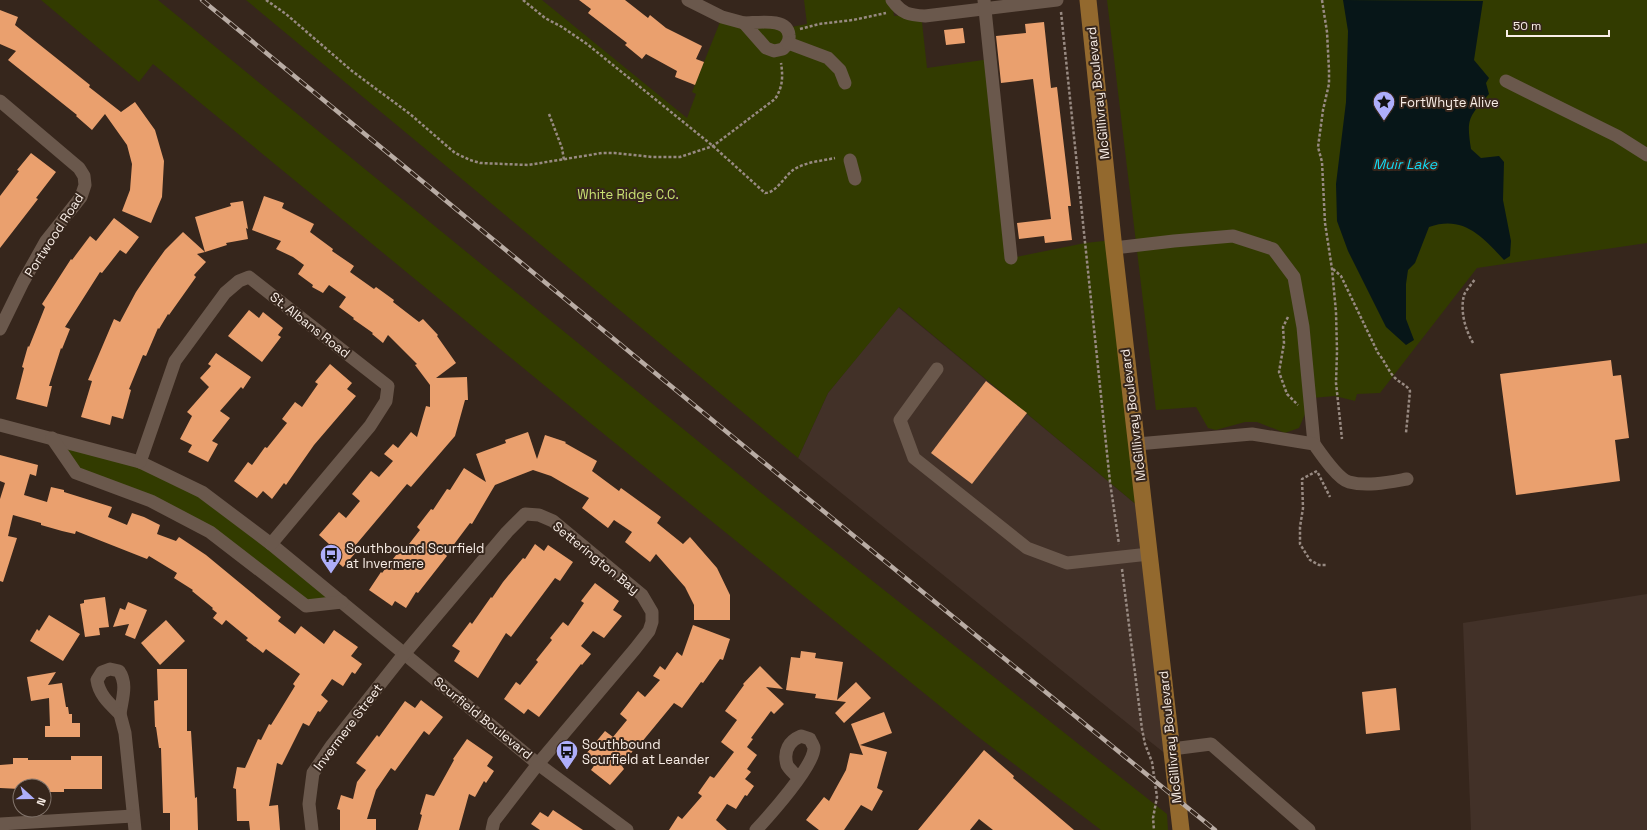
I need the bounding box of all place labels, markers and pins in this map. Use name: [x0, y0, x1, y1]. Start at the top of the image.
place icon: FortWhyte Alive: [1371, 89, 1397, 122]
place label: FortWhyte Alive: [1400, 94, 1499, 111]
place label: Southbound Scurfield at Invermere: [346, 540, 484, 572]
bus stop icon: Southbound Scurfield at Invermere: [318, 542, 344, 575]
place label: Southbound Scurfield at Leander: [582, 736, 709, 768]
bus stop icon: Southbound Scurfield at Leander: [554, 738, 580, 771]

